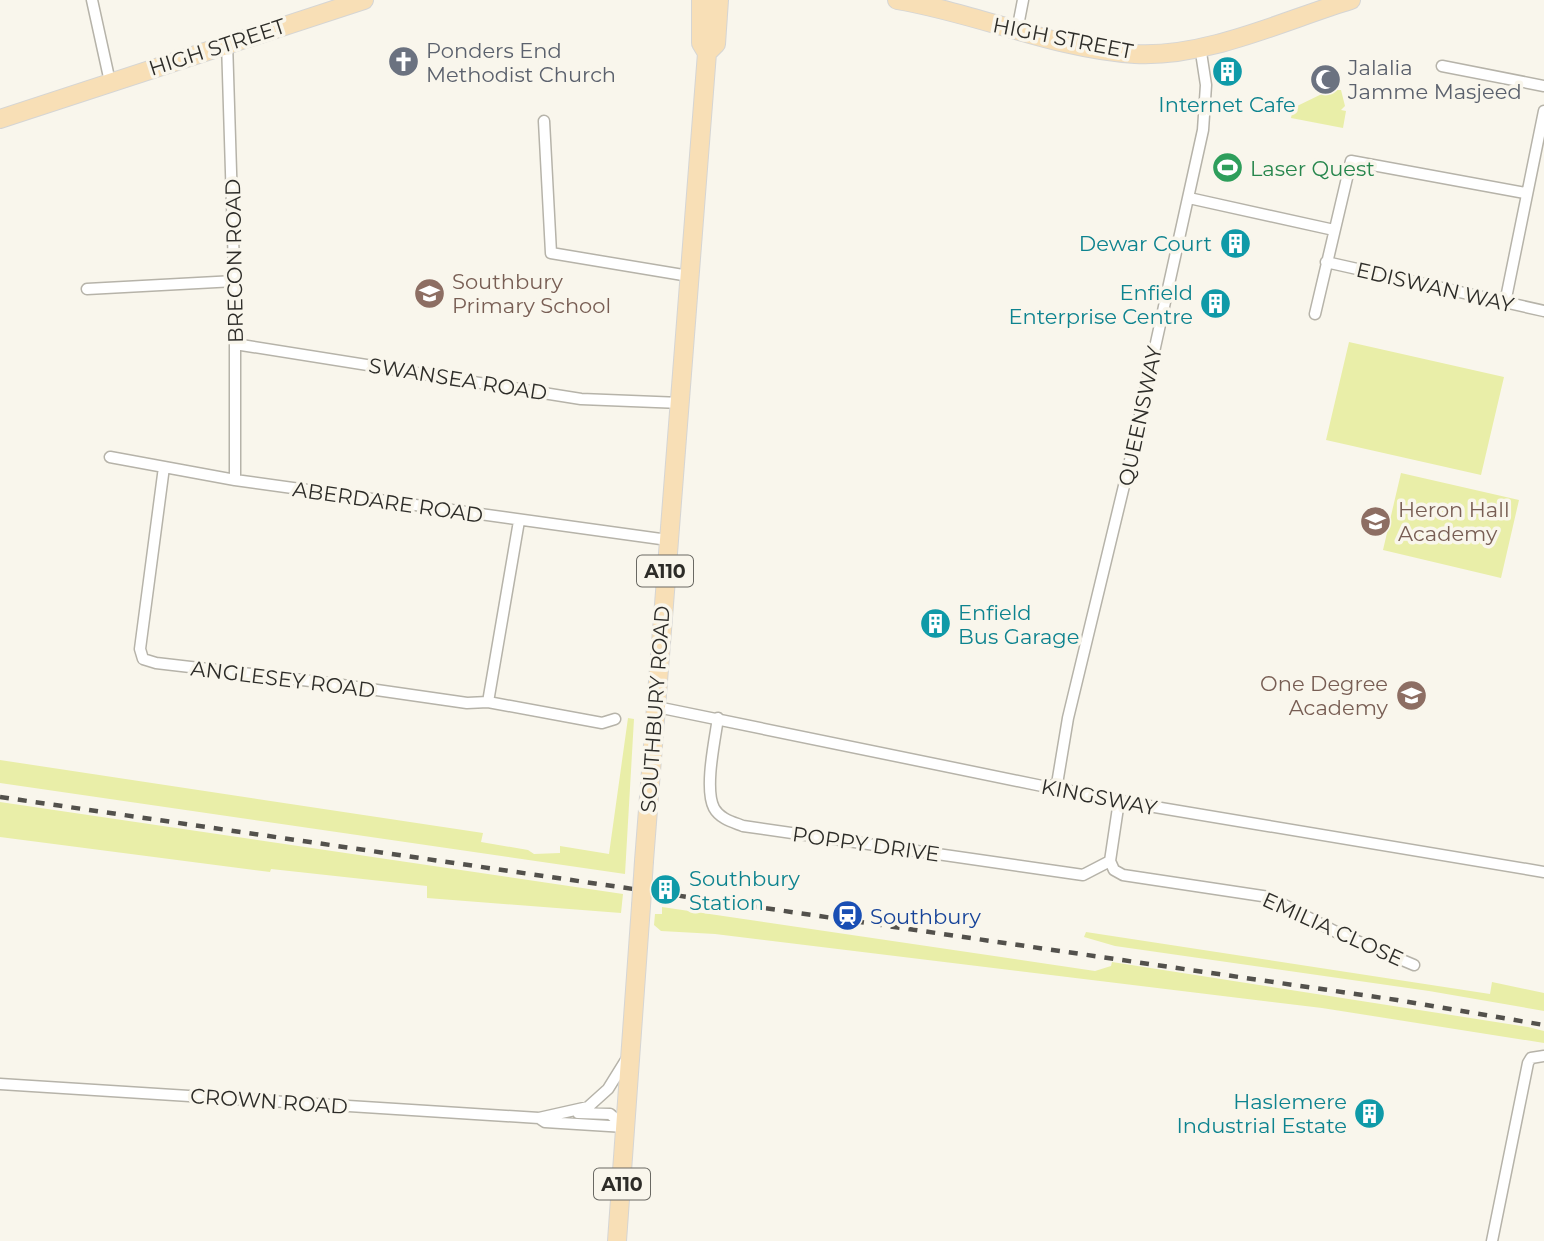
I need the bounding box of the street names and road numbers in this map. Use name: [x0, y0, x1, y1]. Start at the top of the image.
street label: HIGH STREET: [991, 12, 1135, 64]
street label: HIGH STREET: [145, 13, 289, 81]
street label: BRECON ROAD: [220, 179, 248, 343]
street label: EDISWAN WAY: [1354, 257, 1517, 317]
street label: QUEENSWAY: [1113, 343, 1167, 488]
street label: SWANSEA ROAD: [367, 353, 549, 405]
street label: ABERDARE ROAD: [291, 476, 485, 528]
road number: A110: [637, 556, 693, 586]
street label: SOUTHBURY ROAD: [635, 605, 675, 813]
street label: ANGLESEY ROAD: [189, 655, 377, 703]
street label: KINGSWAY: [1039, 774, 1160, 821]
street label: POPPY DRIVE: [791, 821, 941, 867]
street label: EMILIA CLOSE: [1259, 887, 1407, 971]
street label: CROWN ROAD: [189, 1083, 349, 1119]
road number: A110: [594, 1168, 650, 1200]

